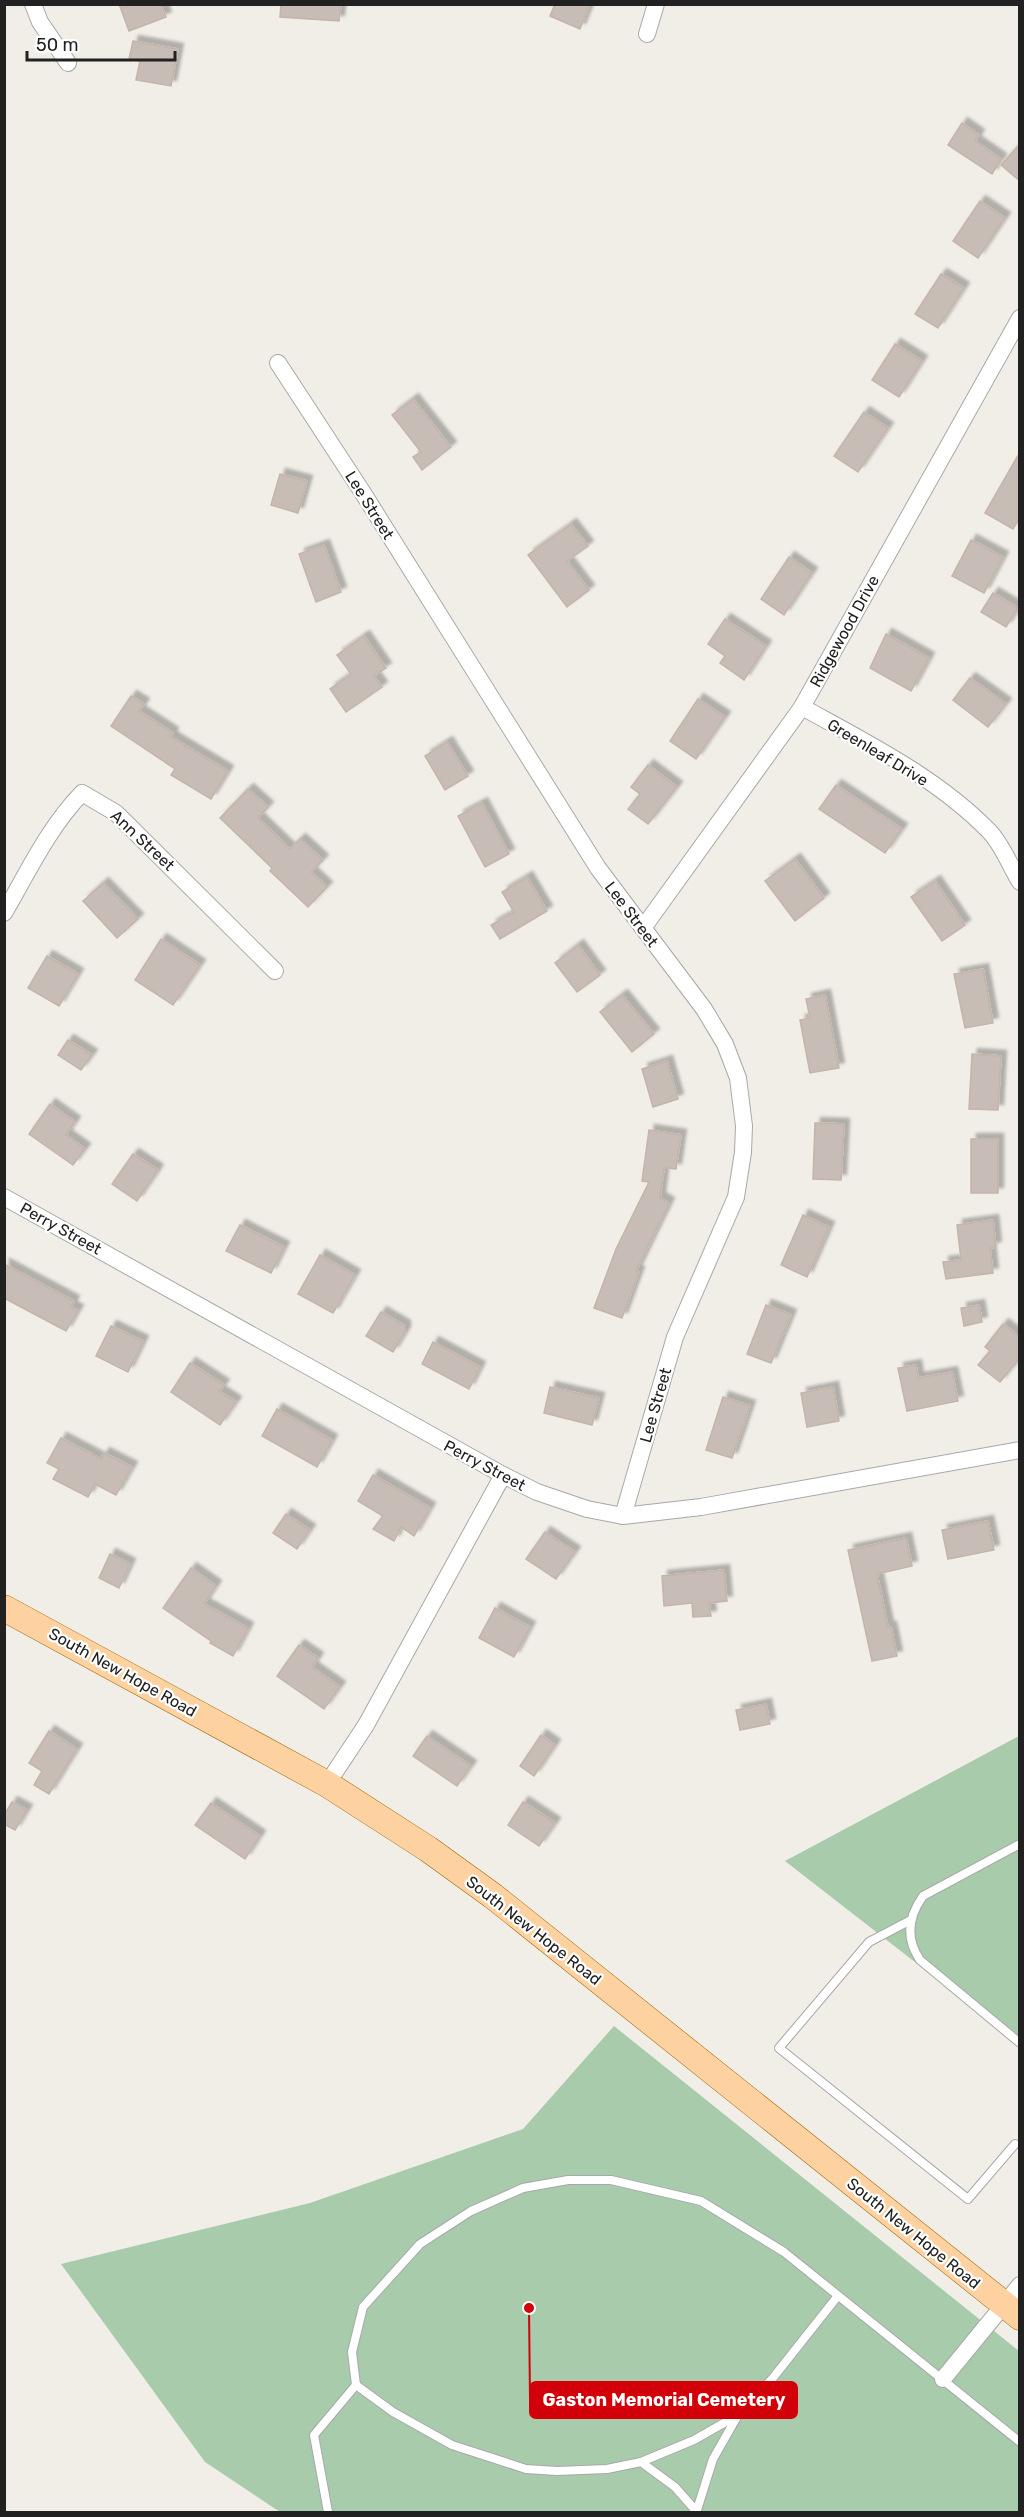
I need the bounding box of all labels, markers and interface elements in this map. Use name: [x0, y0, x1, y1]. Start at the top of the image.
scale bar: [27, 24, 176, 62]
text: 50 m: [36, 34, 79, 56]
street label: Lee Street: [341, 468, 398, 543]
street label: Ridgewood Drive: [806, 572, 883, 691]
street label: Greenleaf Drive: [824, 715, 932, 790]
street label: Ann Street: [107, 806, 179, 875]
street label: Lee Street: [601, 878, 662, 951]
street label: Perry Street: [17, 1198, 105, 1259]
street label: Lee Street: [636, 1366, 675, 1445]
street label: Perry Street: [441, 1436, 529, 1495]
street label: South New Hope Road: [46, 1624, 200, 1721]
street label: South New Hope Road: [462, 1872, 605, 1989]
street label: South New Hope Road: [843, 2174, 984, 2293]
callout: Gaston Memorial Cemetery: [530, 2382, 797, 2418]
text: Gaston Memorial Cemetery: [543, 2389, 786, 2411]

